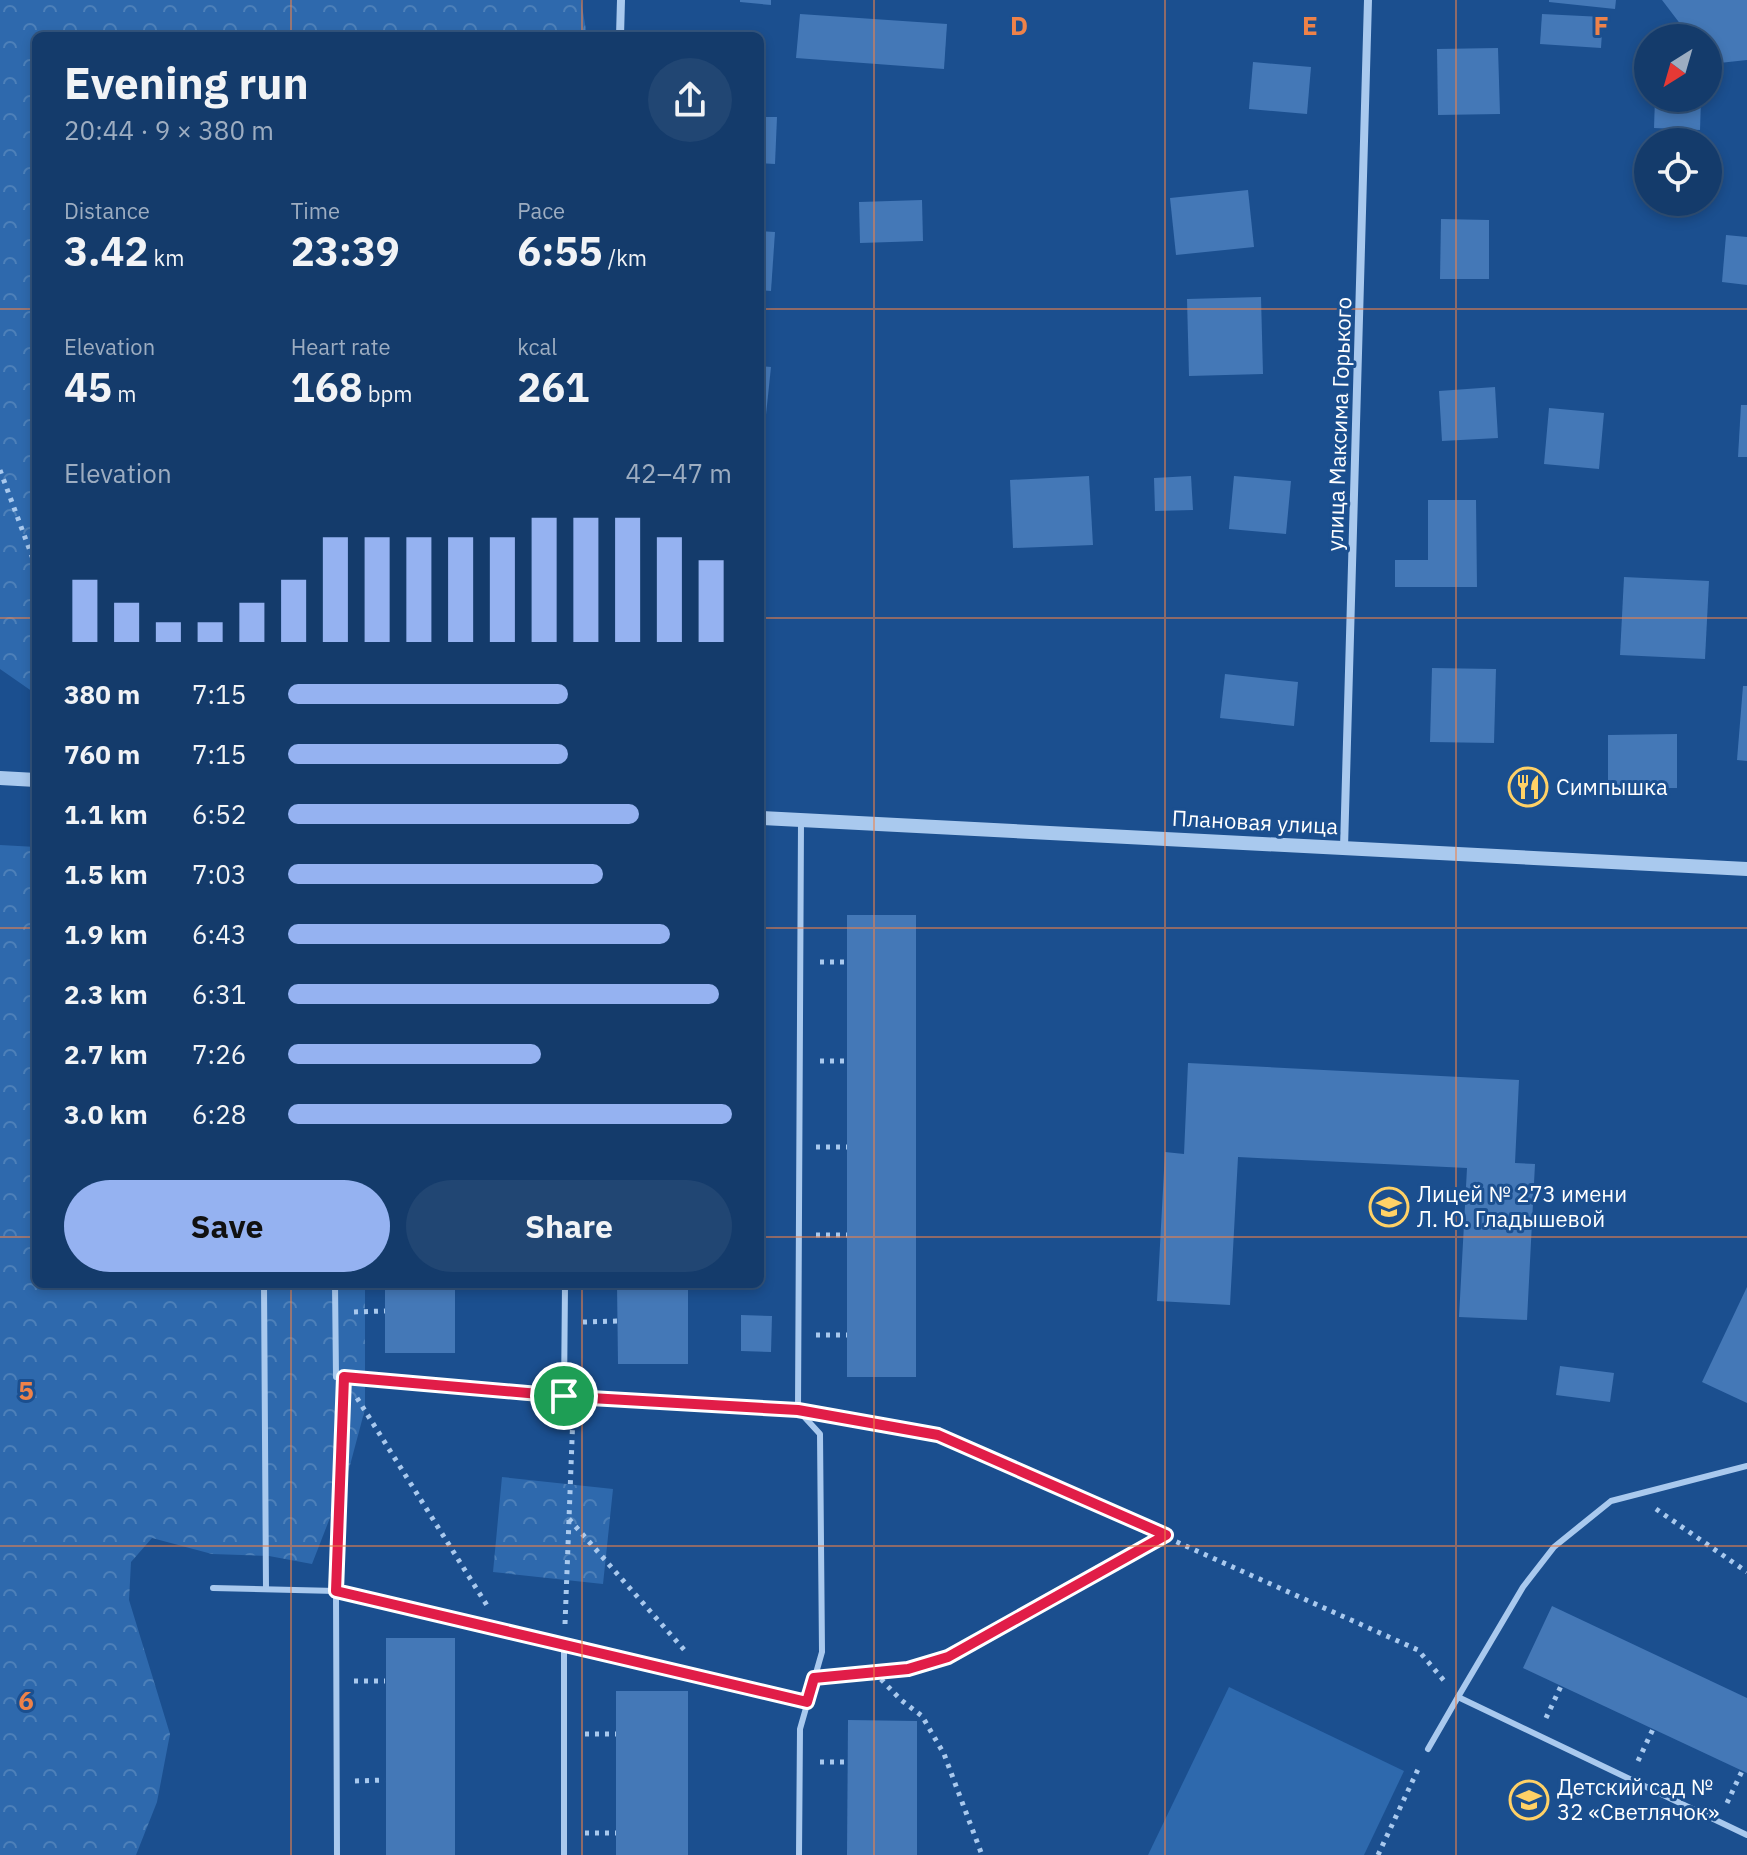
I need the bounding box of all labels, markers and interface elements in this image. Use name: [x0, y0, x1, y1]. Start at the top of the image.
text: D: [1010, 8, 1028, 42]
text: E: [1302, 8, 1318, 42]
text: F: [1593, 8, 1609, 42]
north arrow: [1634, 24, 1722, 112]
map controls: [1634, 24, 1722, 216]
text: Evening run: [64, 54, 309, 111]
button: share: [648, 58, 732, 142]
text: 20:44 · 9 × 380 m: [64, 113, 274, 147]
button: locate: [1634, 128, 1722, 216]
text: Distance: [64, 196, 150, 225]
text: Time: [291, 196, 340, 225]
text: Pace: [517, 196, 565, 225]
text: 3.42: [64, 225, 148, 277]
text: 23:39: [291, 225, 400, 277]
text: 6:55: [517, 225, 603, 277]
text: km: [148, 243, 184, 272]
text: /km: [603, 243, 647, 272]
street label: улица Максима Горького: [1320, 296, 1357, 552]
text: Elevation: [64, 332, 155, 361]
text: Heart rate: [291, 332, 391, 361]
text: kcal: [517, 332, 557, 361]
text: 45: [64, 361, 112, 413]
text: 168: [291, 361, 363, 413]
text: 261: [517, 361, 589, 413]
text: m: [112, 379, 136, 408]
text: bpm: [363, 379, 413, 408]
text: Elevation: [64, 456, 172, 490]
text: 42–47 m: [625, 456, 732, 490]
text: 380 m: [64, 677, 140, 711]
text: 7:15: [192, 677, 246, 711]
text: 760 m: [64, 737, 140, 771]
text: 7:15: [192, 737, 246, 771]
restaurant icon: Симпышка: [1507, 766, 1549, 808]
place label: Симпышка: [1556, 772, 1668, 801]
text: 1.1 km: [64, 797, 148, 831]
text: 6:52: [192, 797, 246, 831]
street label: Плановая улица: [1171, 803, 1339, 840]
text: 1.5 km: [64, 857, 148, 891]
text: 7:03: [192, 857, 246, 891]
text: 1.9 km: [64, 917, 148, 951]
text: 6:43: [192, 917, 246, 951]
text: 2.3 km: [64, 977, 148, 1011]
text: 6:31: [192, 977, 246, 1011]
text: 2.7 km: [64, 1037, 148, 1071]
text: 7:26: [192, 1037, 246, 1071]
text: 3.0 km: [64, 1097, 148, 1131]
text: 6:28: [192, 1097, 246, 1131]
place label: Лицей № 273 имени Л. Ю. Гладышевой: [1417, 1179, 1627, 1233]
button: Save: [64, 1180, 390, 1272]
button: Share: [406, 1180, 732, 1272]
school or university icon: Лицей № 273 имени Л. Ю. Гладышевой: [1368, 1186, 1410, 1228]
pin: [530, 1362, 598, 1430]
text: 5: [18, 1373, 34, 1407]
icon: arrive: [542, 1374, 586, 1418]
text: 6: [18, 1683, 34, 1717]
place label: Детский сад № 32 «Светлячок»: [1557, 1772, 1719, 1826]
school or university icon: Детский сад № 32 «Светлячок»: [1508, 1779, 1550, 1821]

